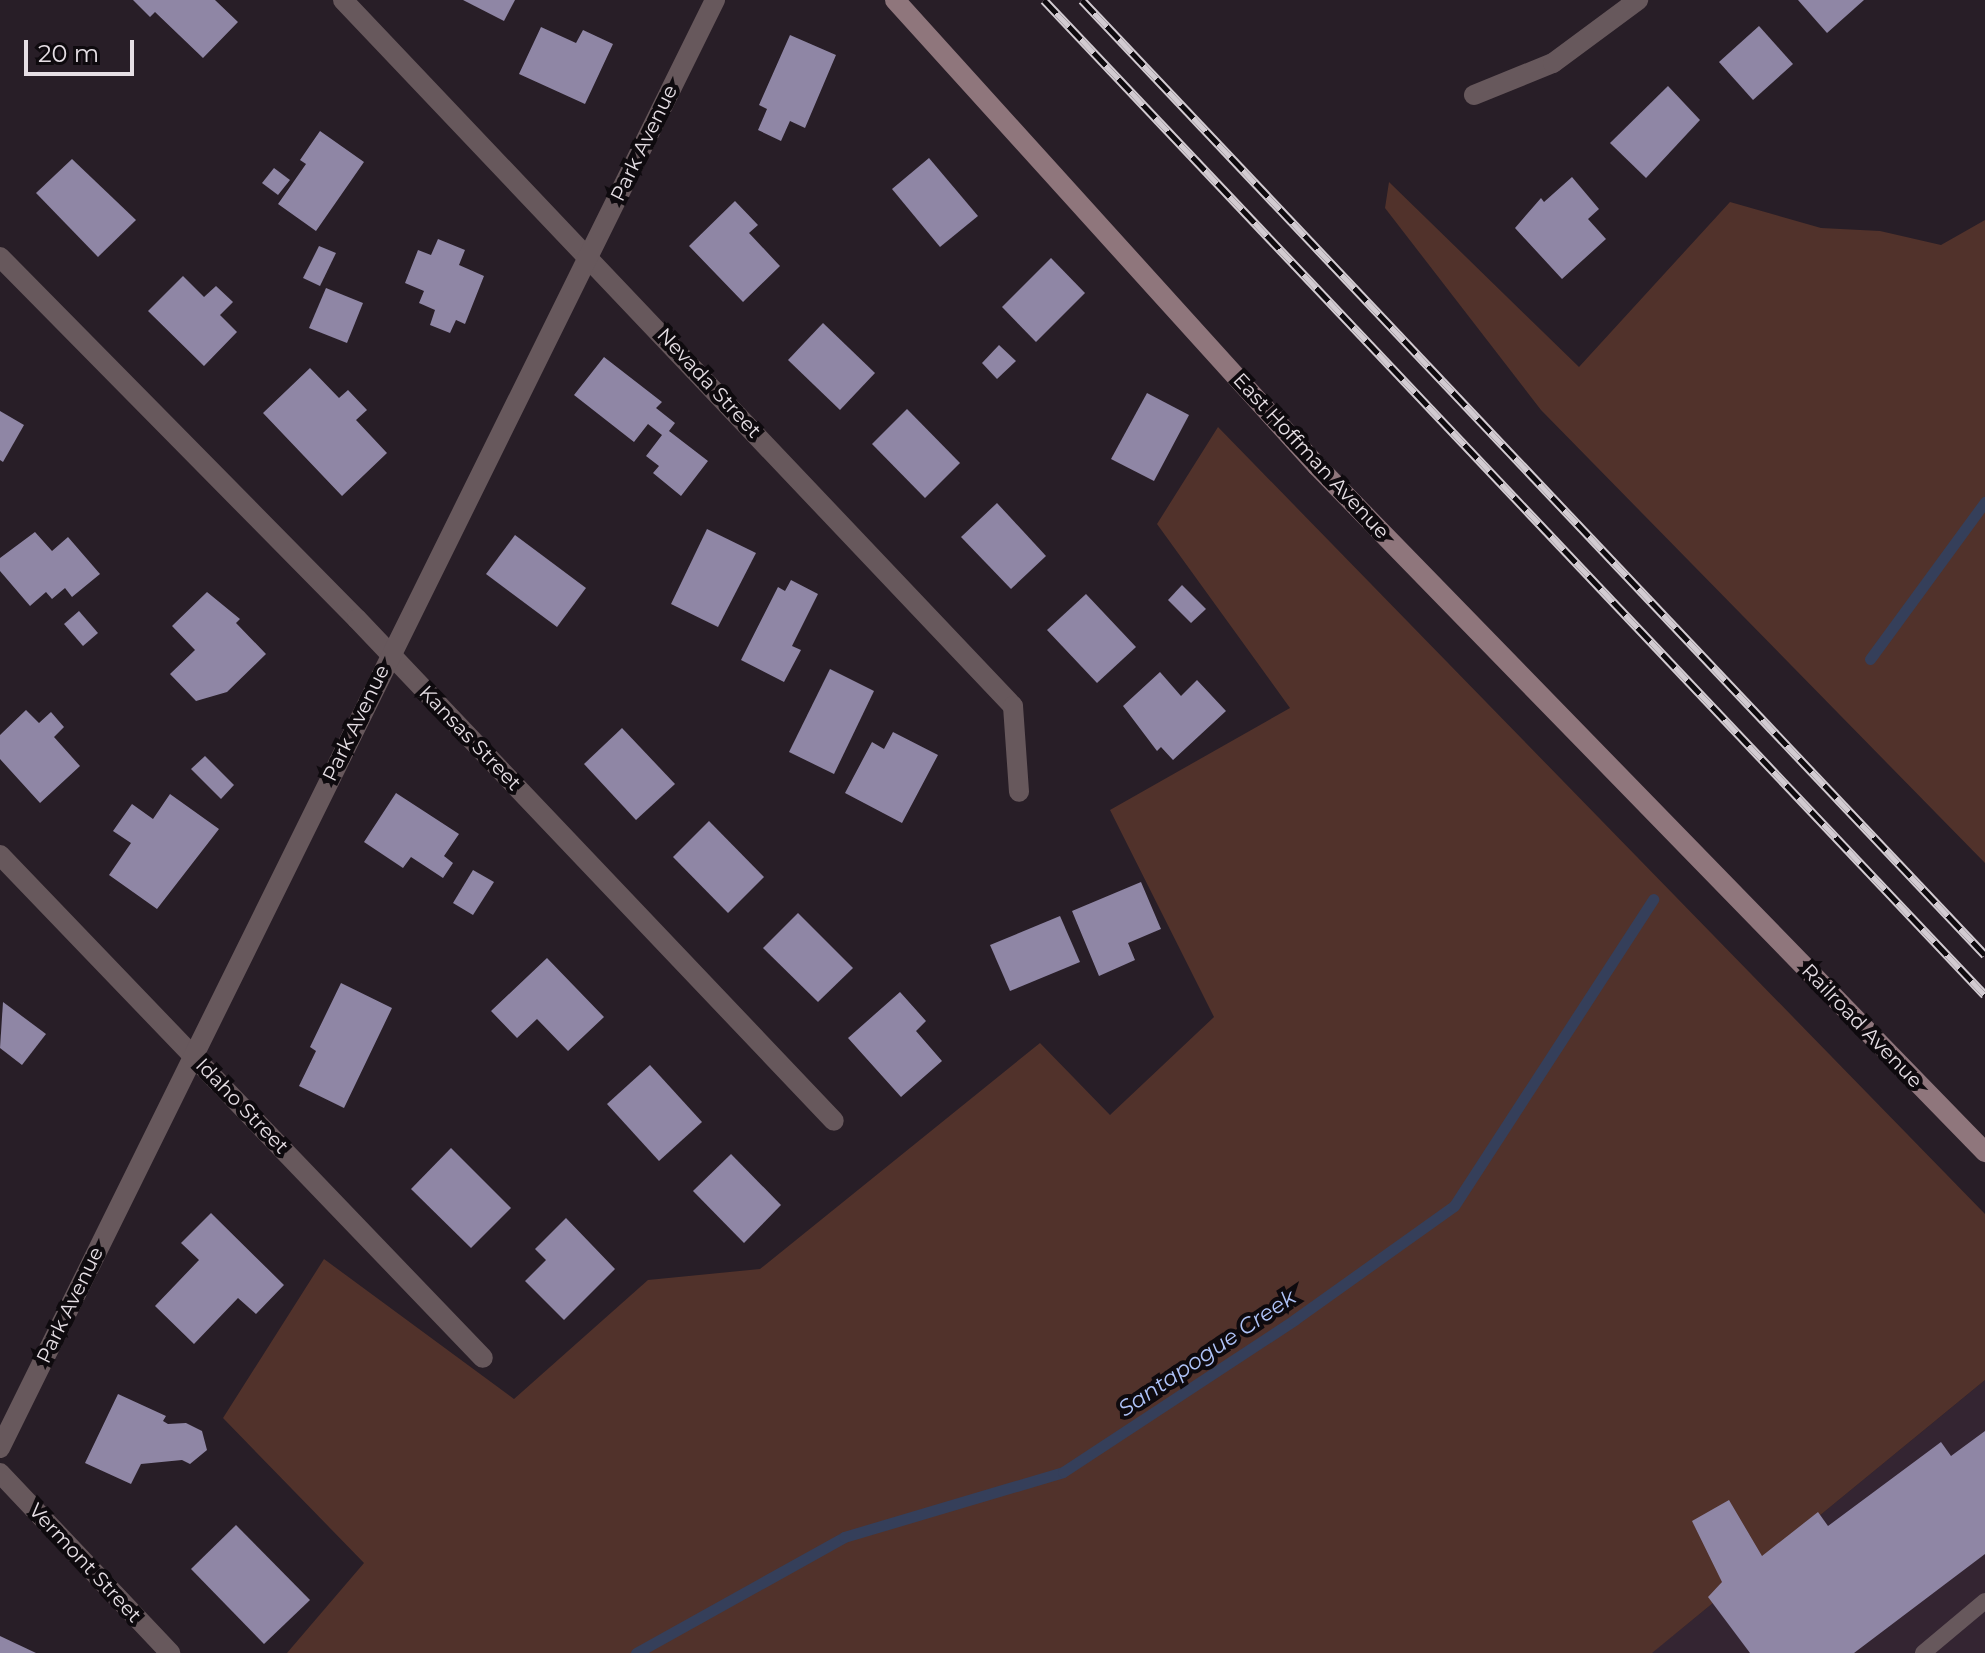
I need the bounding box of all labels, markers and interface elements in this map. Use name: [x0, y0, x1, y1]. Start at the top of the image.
scale bar: [28, 24, 138, 74]
text: 20 m: [38, 39, 99, 68]
street label: Park Avenue: [606, 81, 682, 205]
street label: Nevada Street: [652, 323, 766, 443]
street label: East Hoffman Avenue: [1228, 368, 1394, 544]
street label: Park Avenue: [318, 661, 394, 785]
street label: Kansas Street: [414, 681, 526, 795]
street label: Railroad Avenue: [1797, 959, 1927, 1093]
street label: Idaho Street: [191, 1053, 293, 1159]
street label: Park Avenue: [32, 1243, 108, 1367]
water label: Santapogue Creek: [1113, 1284, 1301, 1422]
street label: Vermont Street: [24, 1499, 146, 1627]

